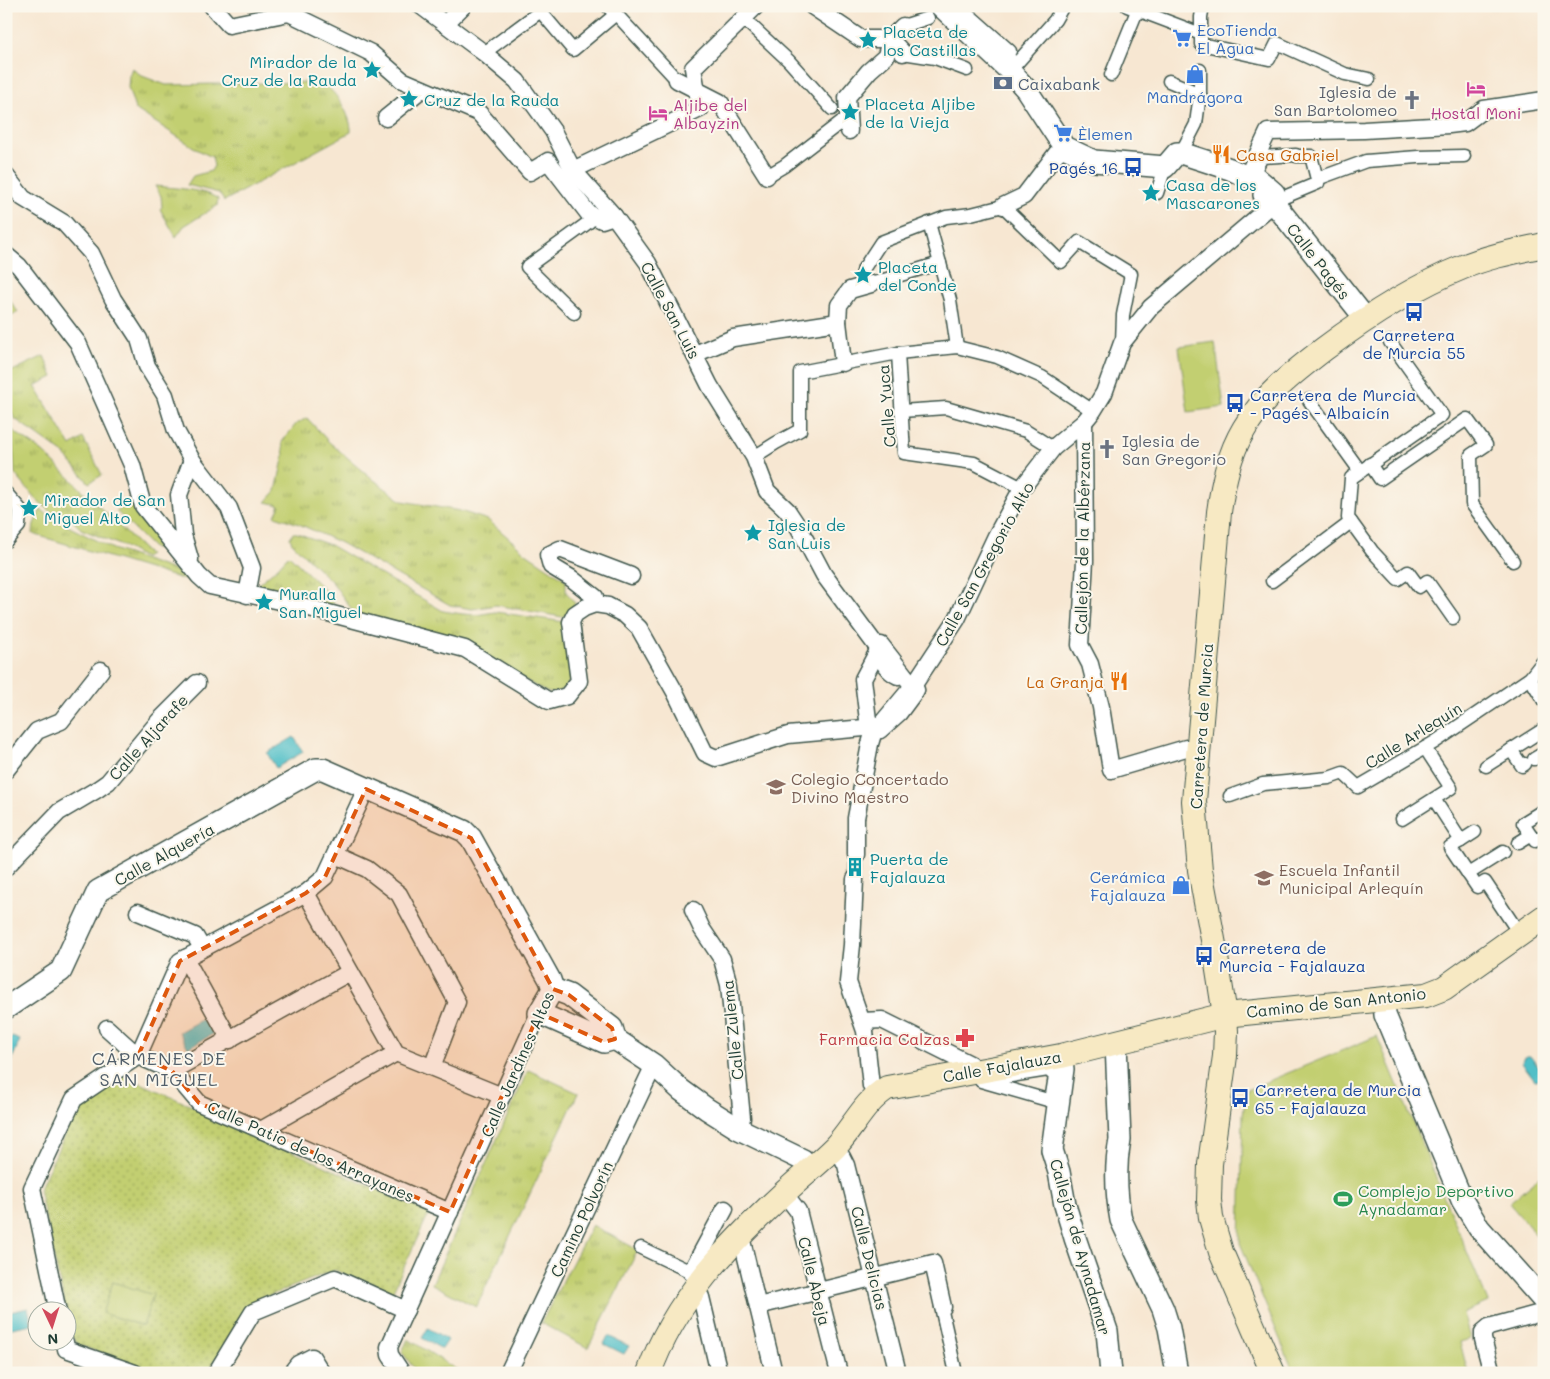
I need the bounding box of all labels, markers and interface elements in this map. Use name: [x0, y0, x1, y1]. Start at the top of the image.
place label: EcoTienda El Agua: [1197, 19, 1278, 58]
place label: Placeta de los Castillas: [883, 21, 976, 60]
supermarket icon: EcoTienda El Agua: [1171, 27, 1193, 49]
place icon: Placeta de los Castillas: [857, 29, 879, 51]
place label: Mirador de la Cruz de la Rauda: [221, 51, 357, 90]
place icon: Mirador de la Cruz de la Rauda: [361, 59, 383, 81]
shop icon: Mandrágora: [1184, 63, 1206, 85]
bank icon: Caixabank: [992, 72, 1014, 94]
place label: Caixabank: [1018, 73, 1100, 94]
hotel icon: Hostal Moni: [1465, 78, 1487, 100]
place label: Iglesia de San Bartolomeo: [1274, 81, 1397, 120]
place label: Mandrágora: [1147, 86, 1243, 107]
place icon: Cruz de la Rauda: [398, 88, 420, 110]
place label: Cruz de la Rauda: [424, 89, 560, 110]
church icon: Iglesia de San Bartolomeo: [1401, 89, 1423, 111]
place label: Placeta Aljibe de la Vieja: [865, 93, 976, 132]
place label: Aljibe del Albayzin: [673, 94, 748, 133]
place icon: Placeta Aljibe de la Vieja: [839, 101, 861, 123]
hotel icon: Aljibe del Albayzin: [647, 102, 669, 124]
place label: Hostal Moni: [1431, 102, 1521, 123]
supermarket icon: Èlemen: [1052, 122, 1074, 144]
place label: Èlemen: [1078, 123, 1133, 144]
restaurant icon: Casa Gabriel: [1210, 143, 1232, 165]
place label: Casa Gabriel: [1236, 144, 1339, 165]
bus stop icon: Pagés 16: [1122, 156, 1144, 178]
place label: Pagés 16: [1049, 157, 1118, 178]
place label: Casa de los Mascarones: [1166, 174, 1260, 213]
place icon: Casa de los Mascarones: [1140, 182, 1162, 204]
street label: Calle Pagés: [1283, 218, 1355, 304]
place label: Placeta del Conde: [878, 256, 957, 295]
street label: Calle San Luis: [637, 258, 705, 362]
place icon: Placeta del Conde: [852, 264, 874, 286]
bus stop icon: Carretera de Murcia 55: [1403, 301, 1425, 323]
place label: Carretera de Murcia 55: [1363, 324, 1465, 363]
street label: Calle Yuca: [872, 364, 900, 448]
place label: Carretera de Murcia - Pagés - Albaicín: [1250, 384, 1416, 423]
bus stop icon: Carretera de Murcia - Pagés - Albaicín: [1224, 392, 1246, 414]
place label: Iglesia de San Gregorio: [1122, 430, 1226, 469]
church icon: Iglesia de San Gregorio: [1096, 438, 1118, 460]
street label: Callejón de la Albérzana: [1070, 441, 1094, 635]
street label: Calle San Gregorio Alto: [930, 478, 1038, 650]
place label: Mirador de San Miguel Alto: [44, 489, 165, 528]
place icon: Mirador de San Miguel Alto: [18, 497, 40, 519]
place label: Iglesia de San Luis: [768, 514, 846, 553]
place icon: Iglesia de San Luis: [742, 522, 764, 544]
place label: Muralla San Miguel: [279, 583, 362, 622]
place icon: Muralla San Miguel: [253, 591, 275, 613]
street label: Carretera de Murcia: [1185, 642, 1217, 810]
restaurant icon: La Granja: [1108, 670, 1130, 692]
place label: La Granja: [1026, 671, 1104, 692]
street label: Calle Aljarafe: [104, 689, 192, 785]
street label: Calle Arlequín: [1361, 697, 1465, 773]
place label: Colegio Concertado Divino Maestro: [791, 768, 948, 807]
school or university icon: Colegio Concertado Divino Maestro: [765, 776, 787, 798]
street label: Calle Alquería: [110, 818, 218, 890]
place label: Puerta de Fajalauza: [870, 848, 949, 887]
building icon: Puerta de Fajalauza: [844, 856, 866, 878]
place label: Escuela Infantil Municipal Arlequín: [1279, 859, 1423, 898]
place label: Cerámica Fajalauza: [1090, 866, 1166, 905]
school or university icon: Escuela Infantil Municipal Arlequín: [1253, 867, 1275, 889]
shop icon: Cerámica Fajalauza: [1170, 874, 1192, 896]
place label: Carretera de Murcia - Fajalauza: [1219, 937, 1366, 976]
bus stop icon: Carretera de Murcia - Fajalauza: [1193, 945, 1215, 967]
street label: Calle Zulema: [716, 979, 748, 1081]
street label: Camino de San Antonio: [1245, 982, 1427, 1022]
street label: Calle Jardines Altos: [475, 988, 559, 1140]
pharmacy icon: Farmacia Calzas: [954, 1027, 976, 1049]
place label: Farmacia Calzas: [819, 1028, 950, 1049]
street label: Calle Fajalauza: [941, 1045, 1063, 1087]
district label: CÁRMENES DE SAN MIGUEL: [92, 1046, 226, 1091]
place label: Carretera de Murcia 65 - Fajalauza: [1255, 1079, 1421, 1118]
bus stop icon: Carretera de Murcia 65 - Fajalauza: [1229, 1087, 1251, 1109]
street label: Calle Patio de los Arrayanes: [204, 1096, 418, 1206]
street label: Callejón de Aynadamar: [1046, 1156, 1116, 1338]
street label: Camino Polvorín: [545, 1158, 617, 1280]
place label: Complejo Deportivo Aynadamar: [1358, 1180, 1514, 1219]
sports icon: Complejo Deportivo Aynadamar: [1332, 1188, 1354, 1210]
street label: Calle Delicias: [847, 1204, 893, 1312]
street label: Calle Abeja: [794, 1234, 836, 1328]
north arrow: [28, 1302, 78, 1352]
text: N: [47, 1330, 59, 1349]

